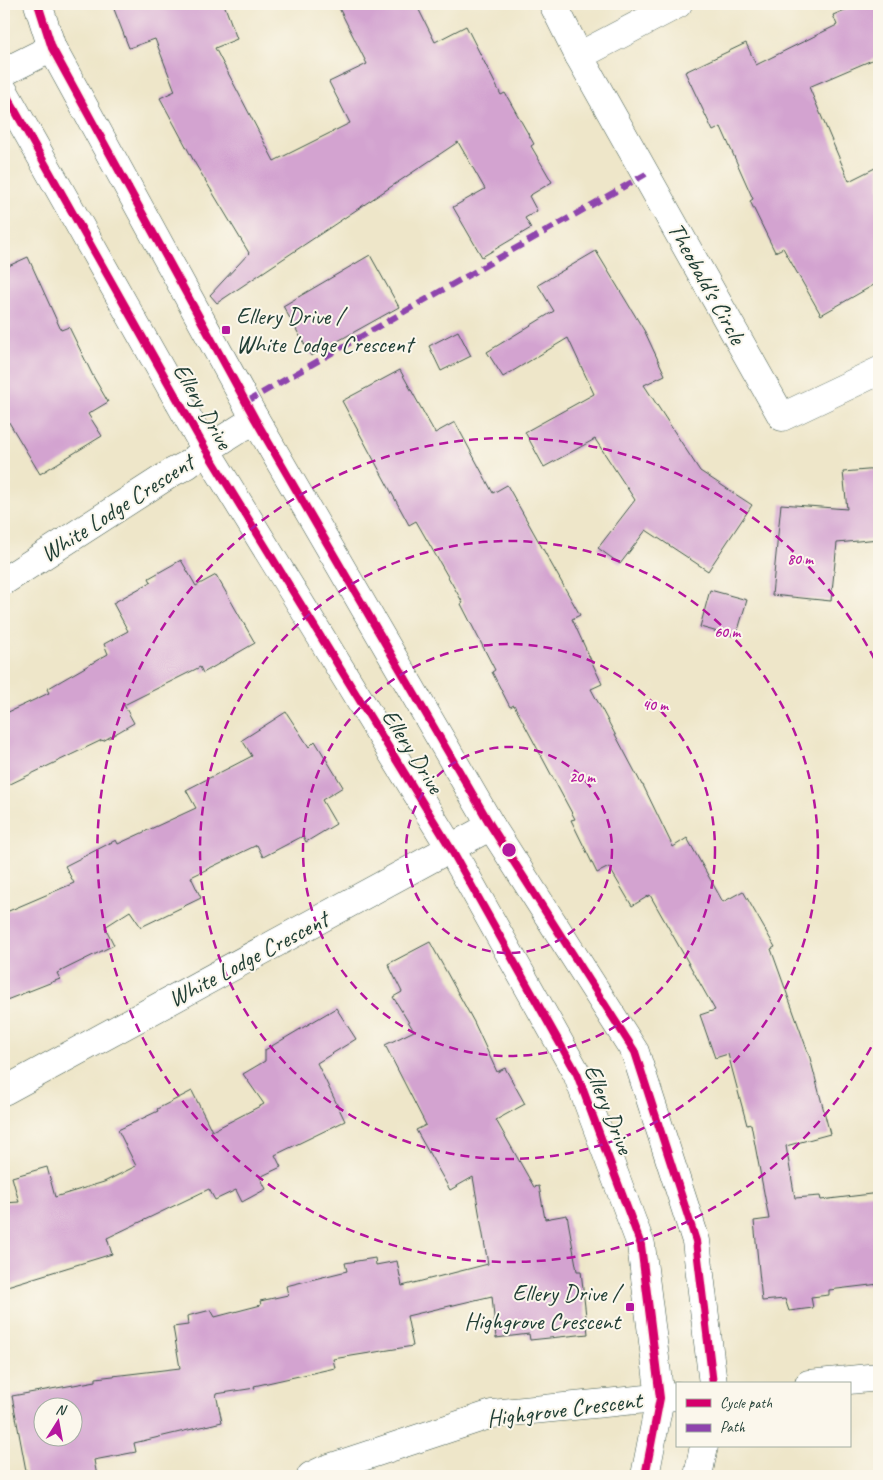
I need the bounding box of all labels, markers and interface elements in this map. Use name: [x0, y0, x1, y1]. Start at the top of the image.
street label: Theobald's Circle: [661, 217, 754, 351]
place label: Ellery Drive / White Lodge Crescent: [236, 301, 416, 359]
marker: Ellery Drive / White Lodge Crescent: [220, 324, 232, 336]
street label: Ellery Drive: [167, 358, 241, 456]
street label: White Lodge Crescent: [35, 446, 202, 569]
text: 80 m: [787, 550, 814, 569]
text: 60 m: [714, 623, 741, 642]
text: 40 m: [642, 696, 669, 715]
street label: Ellery Drive: [375, 703, 452, 801]
text: 20 m: [569, 768, 596, 787]
centre of rings: [500, 841, 518, 859]
street label: White Lodge Crescent: [163, 903, 336, 1014]
street label: Ellery Drive: [577, 1060, 641, 1160]
place label: Ellery Drive / Highgrove Crescent: [464, 1278, 625, 1336]
marker: Ellery Drive / Highgrove Crescent: [624, 1301, 636, 1313]
legend: [676, 1382, 850, 1448]
street label: Highgrove Crescent: [485, 1384, 645, 1433]
text: Cycle path: [720, 1394, 772, 1413]
north arrow: [32, 1398, 82, 1448]
text: N: [55, 1401, 69, 1419]
text: Path: [720, 1418, 746, 1437]

